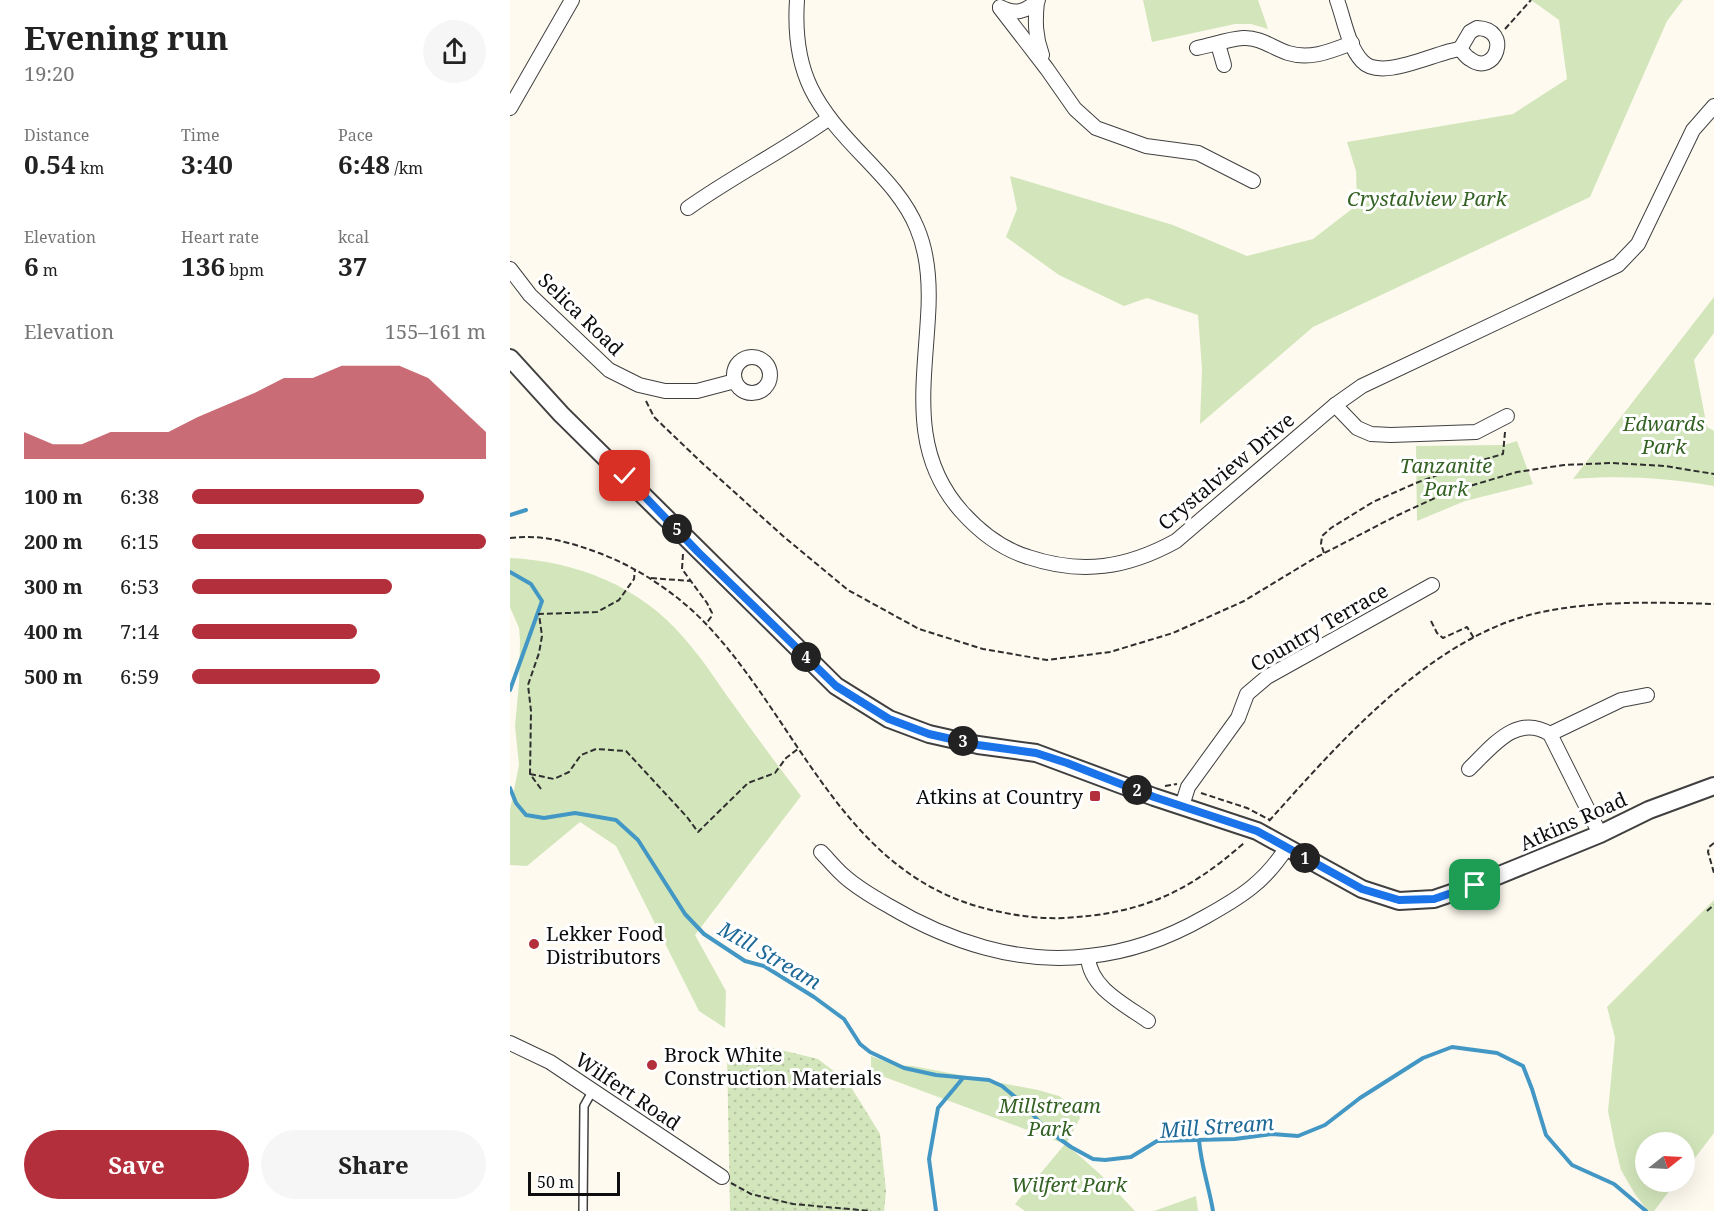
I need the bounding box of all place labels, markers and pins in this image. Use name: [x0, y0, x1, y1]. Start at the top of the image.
pin: [599, 450, 650, 501]
pin: 5: [662, 514, 692, 544]
pin: 4: [791, 642, 821, 672]
pin: 3: [948, 726, 978, 756]
pin: 2: [1122, 775, 1152, 805]
place label: Atkins at Country: [916, 783, 1084, 810]
marker: Atkins at Country: [1088, 789, 1102, 803]
pin: 1: [1290, 843, 1320, 873]
pin: [1449, 859, 1500, 910]
place label: Lekker Food Distributors: [546, 920, 664, 970]
marker: Lekker Food Distributors: [527, 937, 541, 951]
place label: Brock White Construction Materials: [664, 1041, 882, 1091]
marker: Brock White Construction Materials: [645, 1058, 659, 1072]

